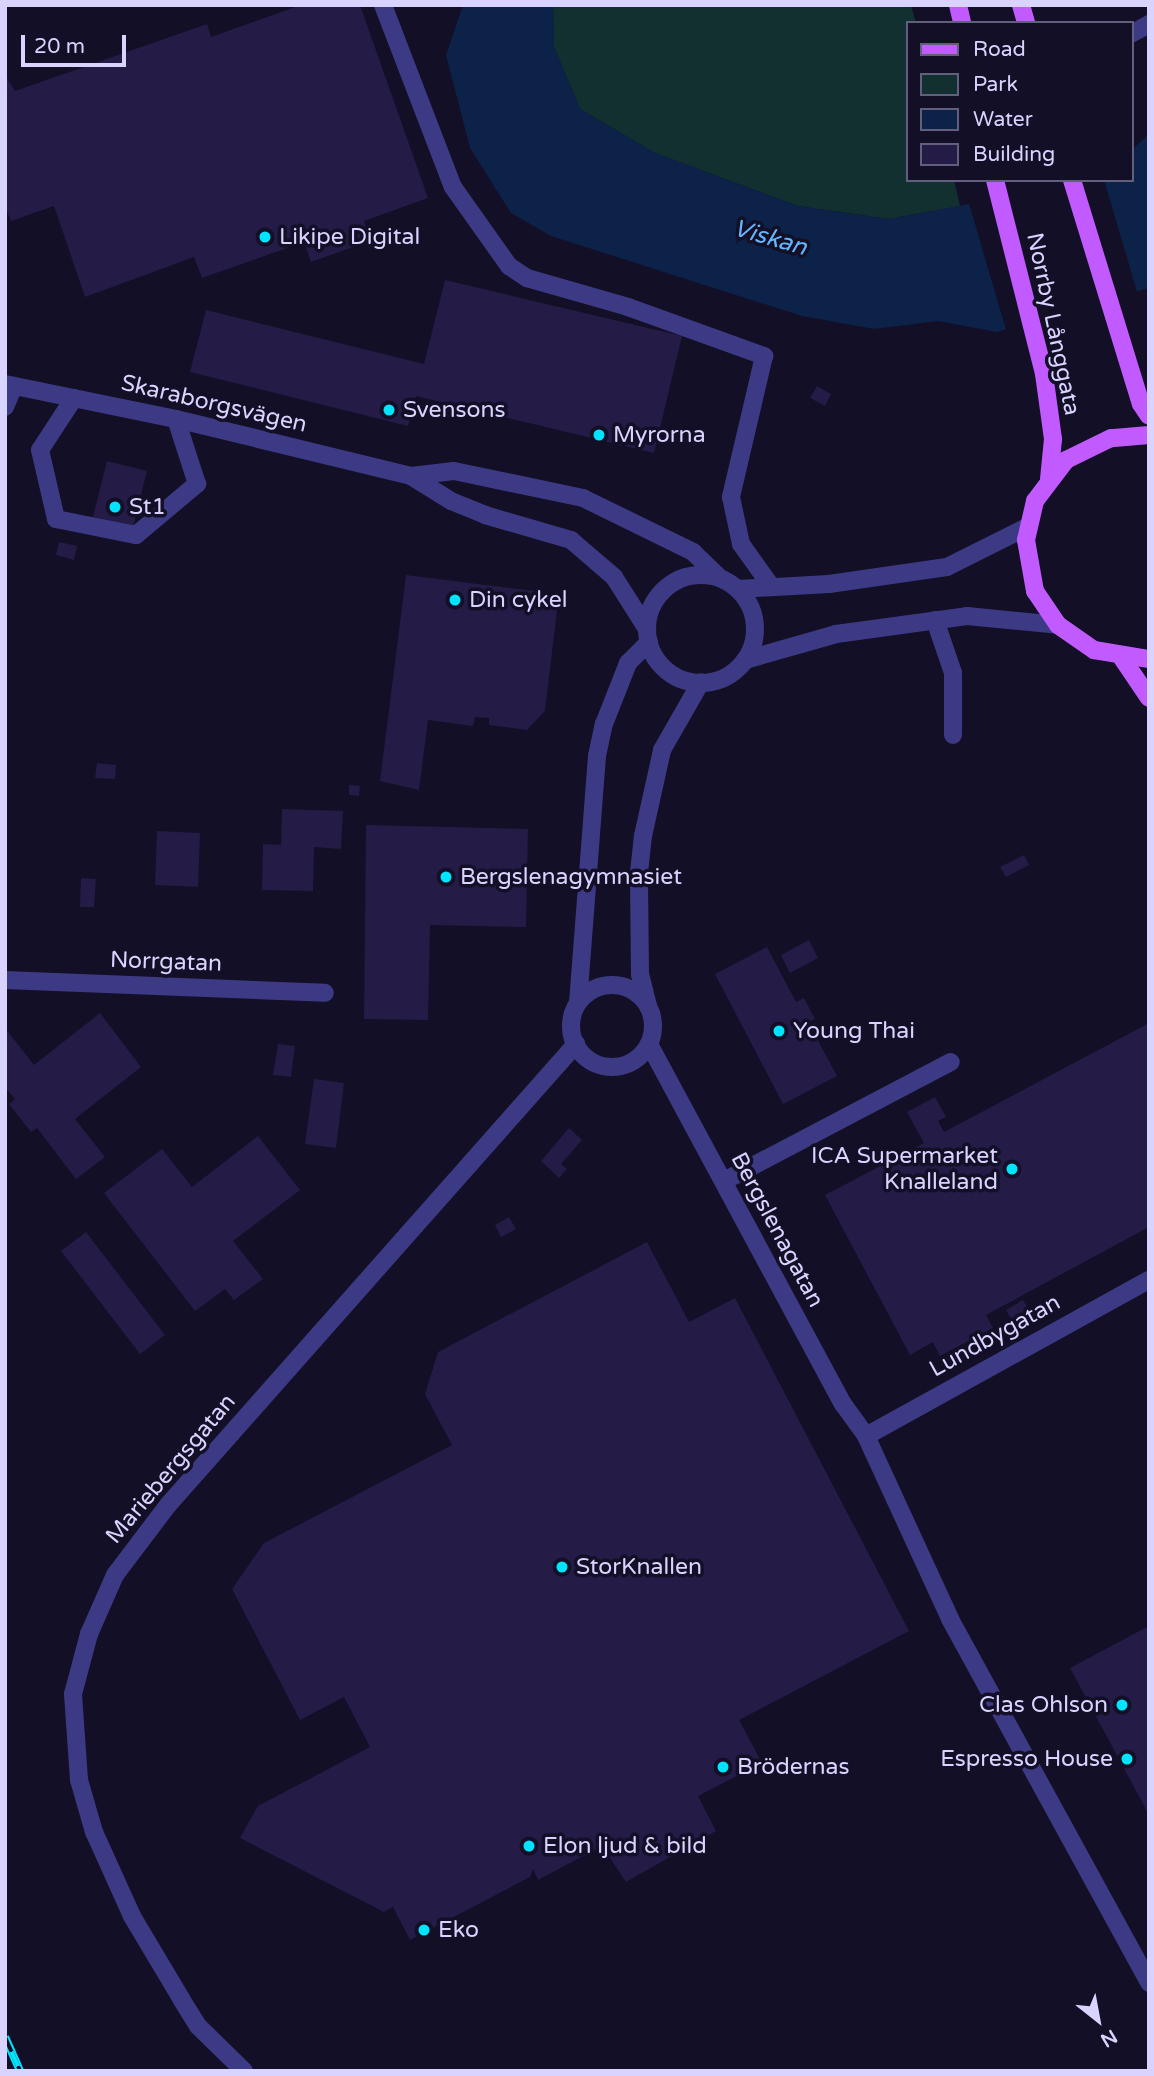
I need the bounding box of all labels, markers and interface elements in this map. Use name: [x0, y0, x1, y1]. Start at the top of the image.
scale bar: [24, 21, 130, 65]
legend: [906, 21, 1133, 182]
text: 20 m: [34, 34, 85, 59]
text: Road: [973, 37, 1026, 62]
text: Park: [973, 72, 1018, 97]
text: Water: [973, 107, 1033, 132]
text: Building: [973, 142, 1055, 167]
water label: Viskan: [730, 214, 810, 262]
place label: Likipe Digital: [279, 223, 420, 251]
marker: Likipe Digital: [257, 229, 273, 245]
street label: Norrby Långgata: [1020, 230, 1086, 418]
street label: Skaraborgsvägen: [118, 369, 310, 439]
place label: Svensons: [403, 396, 506, 424]
marker: Svensons: [381, 402, 397, 418]
place label: Myrorna: [613, 421, 706, 449]
marker: Myrorna: [591, 427, 607, 443]
place label: St1: [129, 493, 166, 521]
marker: St1: [107, 499, 123, 515]
place label: Din cykel: [469, 586, 567, 614]
marker: Din cykel: [447, 592, 463, 608]
place label: Bergslenagymnasiet: [460, 863, 682, 891]
marker: Bergslenagymnasiet: [438, 869, 454, 885]
street label: Norrgatan: [109, 946, 223, 978]
place label: Young Thai: [793, 1017, 915, 1045]
marker: Young Thai: [771, 1023, 787, 1039]
place label: ICA Supermarket Knalleland: [811, 1142, 998, 1196]
street label: Bergslenagatan: [725, 1148, 829, 1312]
marker: ICA Supermarket Knalleland: [1004, 1161, 1020, 1177]
street label: Lundbygatan: [925, 1289, 1065, 1383]
street label: Mariebergsgatan: [100, 1388, 242, 1550]
place label: StorKnallen: [576, 1553, 702, 1581]
marker: StorKnallen: [554, 1559, 570, 1575]
place label: Clas Ohlson: [979, 1691, 1108, 1719]
marker: Clas Ohlson: [1114, 1697, 1130, 1713]
place label: Espresso House: [940, 1745, 1113, 1773]
marker: Espresso House: [1119, 1751, 1135, 1767]
place label: Brödernas: [737, 1753, 850, 1781]
marker: Brödernas: [715, 1759, 731, 1775]
place label: Elon ljud & bild: [543, 1832, 707, 1860]
marker: Elon ljud & bild: [521, 1838, 537, 1854]
place label: Eko: [438, 1916, 479, 1944]
marker: Eko: [416, 1922, 432, 1938]
north arrow: [1063, 1985, 1133, 2055]
text: N: [1097, 2025, 1121, 2051]

